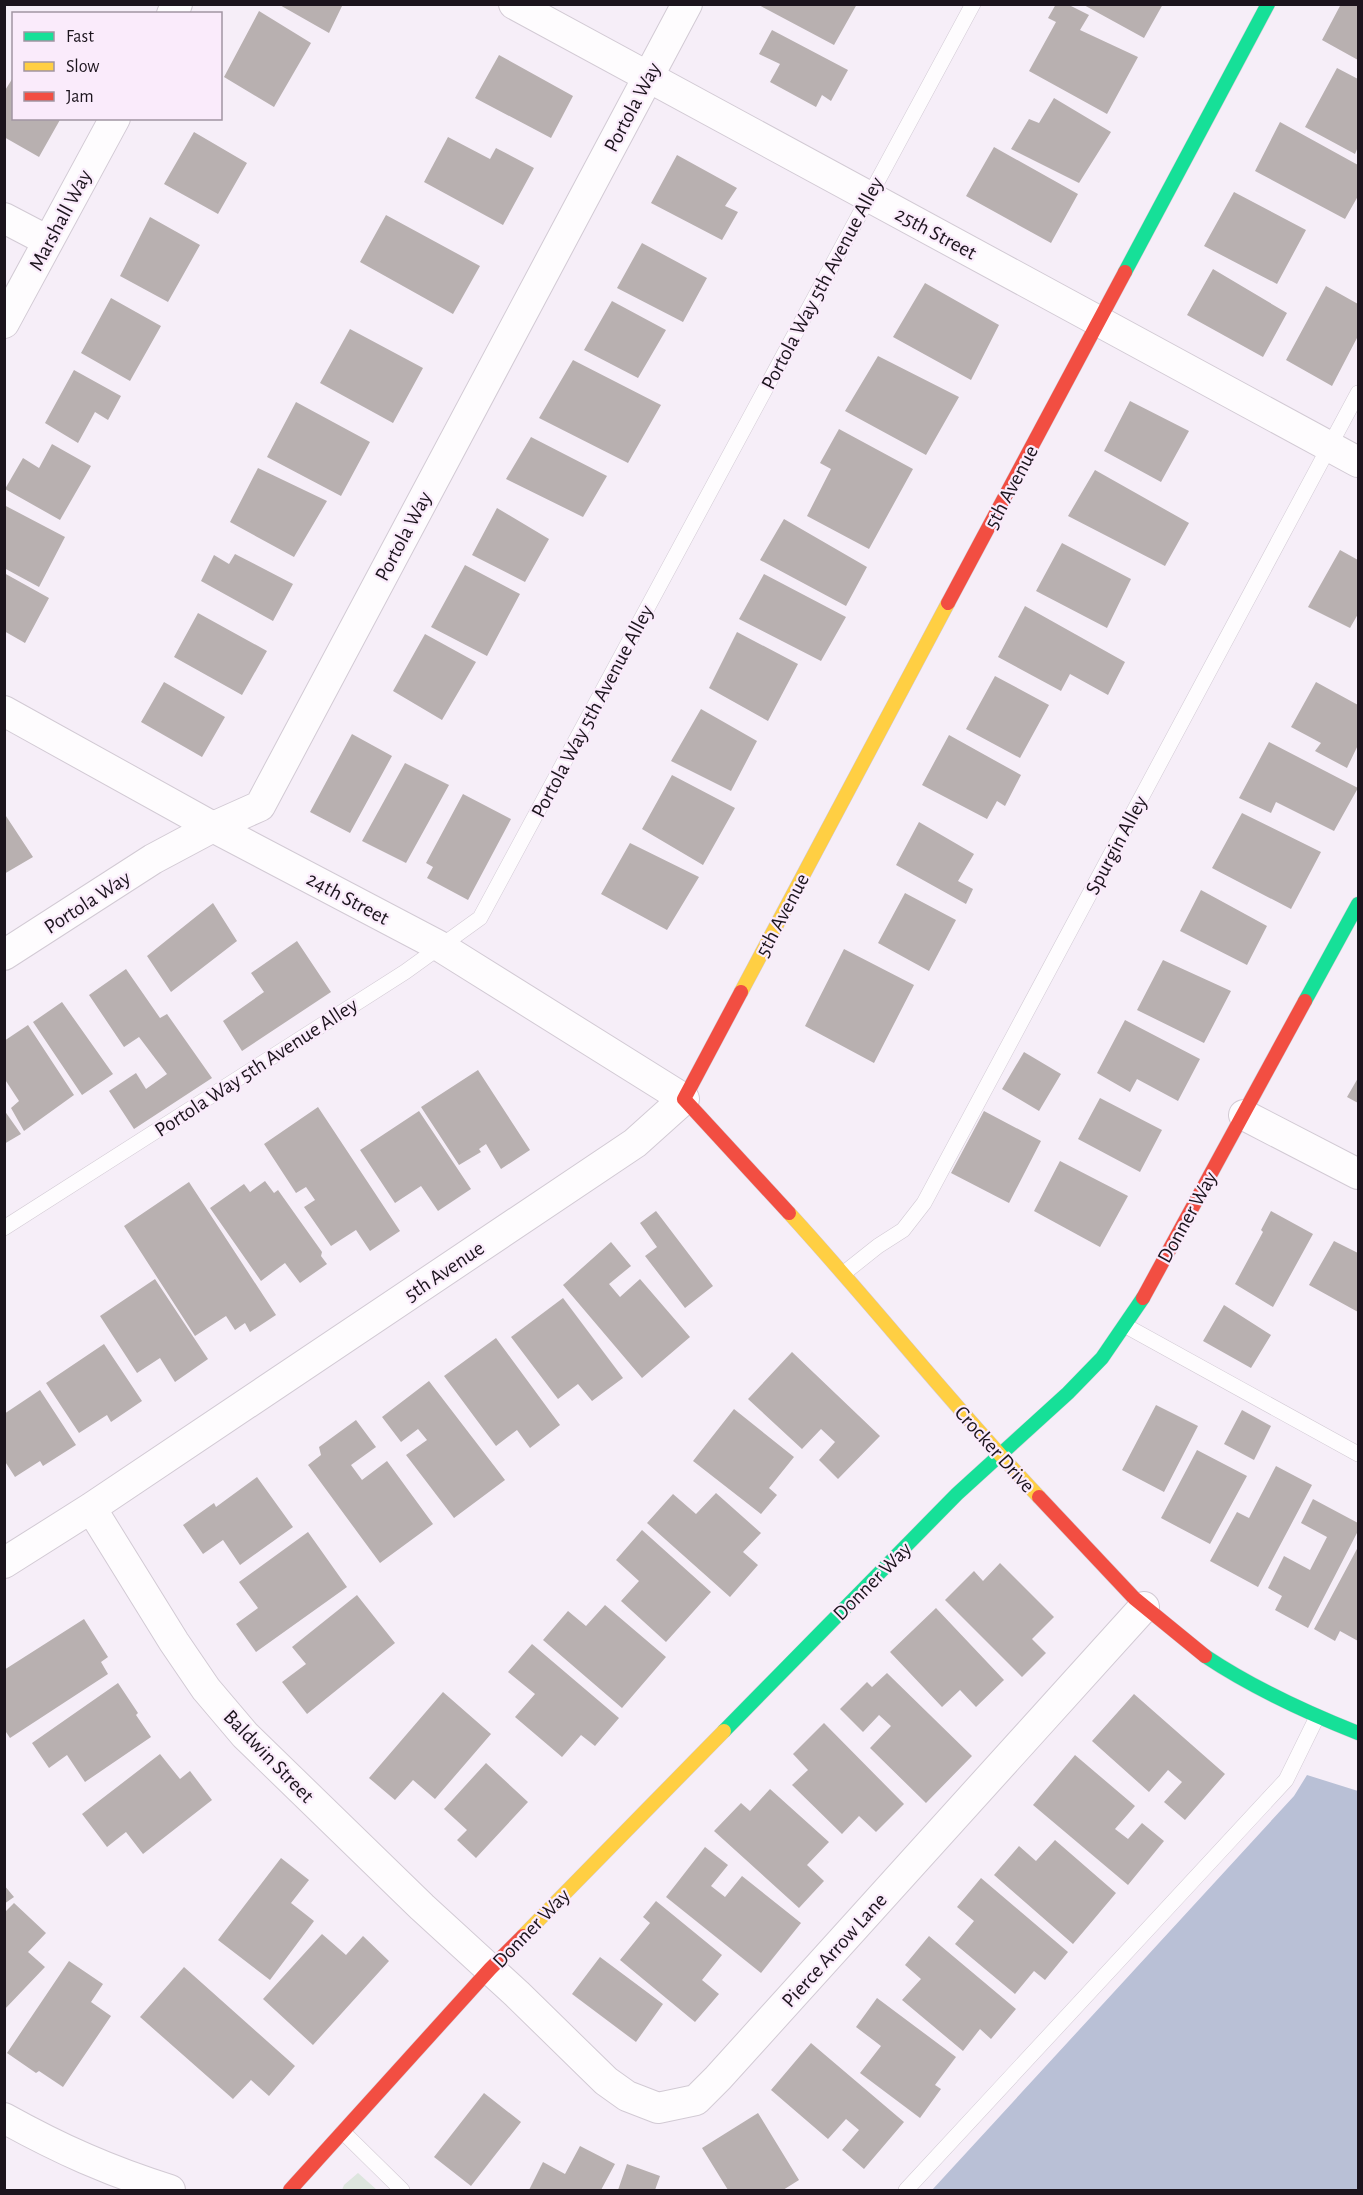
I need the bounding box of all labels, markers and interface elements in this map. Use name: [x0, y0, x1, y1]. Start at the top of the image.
legend: [12, 12, 222, 120]
text: Fast: [66, 28, 94, 46]
text: Slow: [66, 58, 99, 76]
street label: Portola Way: [600, 59, 665, 155]
text: Jam: [66, 88, 94, 106]
street label: Marshall Way: [25, 166, 96, 274]
street label: Portola Way 5th Avenue Alley: [757, 174, 887, 393]
street label: 25th Street: [892, 203, 980, 264]
street label: 5th Avenue: [981, 442, 1042, 532]
street label: Portola Way: [371, 488, 436, 584]
street label: Portola Way 5th Avenue Alley: [527, 602, 657, 821]
street label: Spurgin Alley: [1082, 792, 1151, 898]
street label: Portola Way: [40, 867, 134, 938]
street label: 24th Street: [303, 868, 393, 929]
street label: 5th Avenue: [752, 870, 813, 960]
street label: Portola Way 5th Avenue Alley: [151, 994, 361, 1141]
street label: Donner Way: [1154, 1168, 1221, 1267]
street label: 5th Avenue: [401, 1237, 488, 1306]
street label: Crocker Drive: [951, 1402, 1039, 1497]
street label: Donner Way: [829, 1538, 916, 1625]
street label: Baldwin Street: [219, 1706, 318, 1807]
street label: Donner Way: [489, 1885, 574, 1972]
street label: Pierce Arrow Lane: [778, 1889, 891, 2011]

